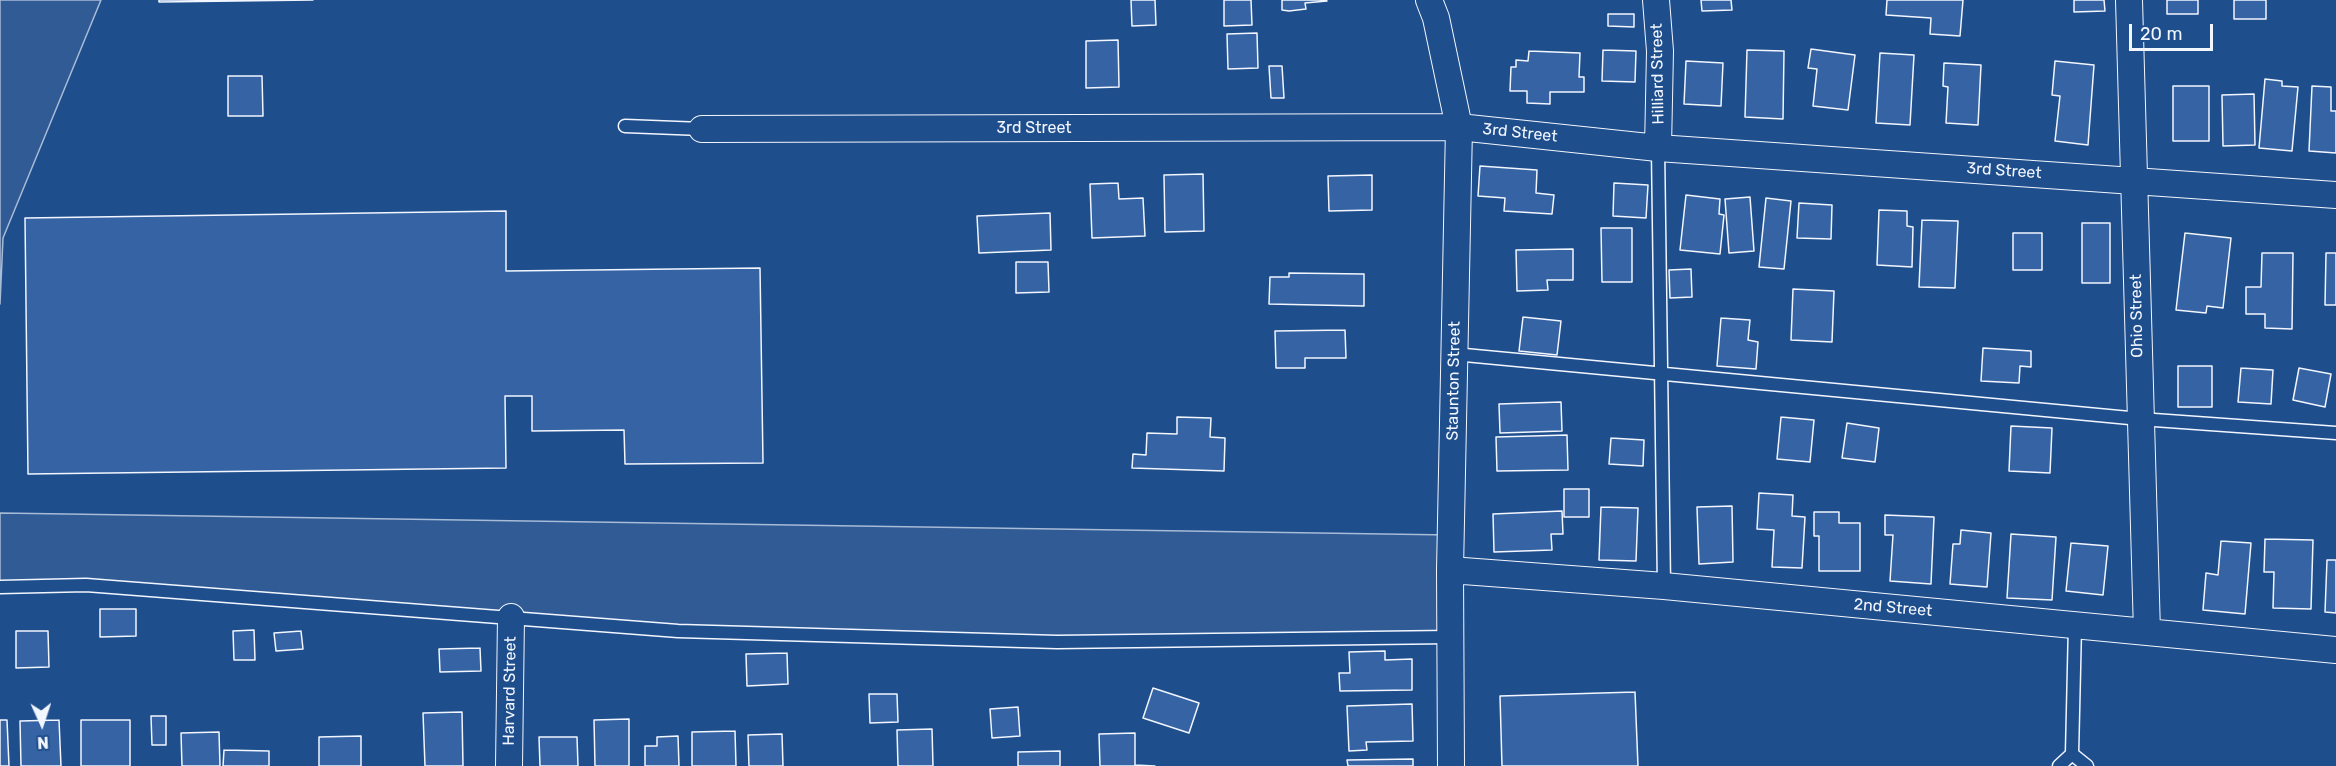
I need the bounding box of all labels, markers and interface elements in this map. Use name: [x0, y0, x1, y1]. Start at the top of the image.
scale bar: [2132, 12, 2216, 50]
street label: Hilliard Street: [1648, 23, 1668, 125]
text: 20 m: [2140, 23, 2182, 45]
street label: 3rd Street: [996, 118, 1072, 138]
street label: 3rd Street: [1482, 120, 1558, 146]
street label: 3rd Street: [1966, 159, 2042, 183]
street label: Ohio Street: [2127, 274, 2147, 358]
street label: Staunton Street: [1443, 321, 1465, 441]
street label: 2nd Street: [1853, 595, 1933, 621]
street label: Harvard Street: [499, 636, 521, 746]
north arrow: [12, 694, 72, 754]
text: N: [37, 733, 49, 752]

